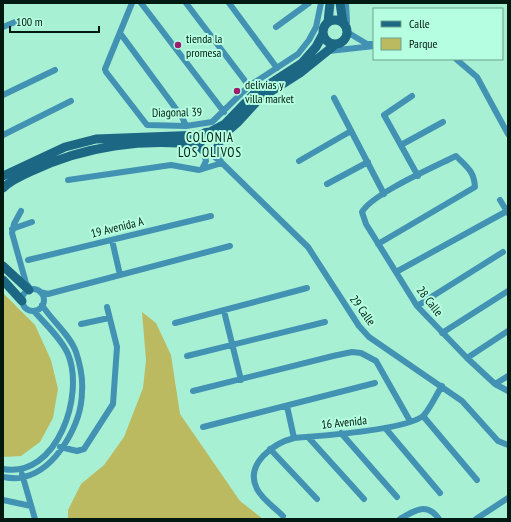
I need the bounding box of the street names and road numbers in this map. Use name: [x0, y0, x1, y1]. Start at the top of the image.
street label: Diagonal 39: [152, 104, 202, 120]
street label: 19 Avenida A: [89, 213, 145, 241]
street label: 28 Calle: [414, 283, 446, 319]
street label: 29 Calle: [347, 292, 379, 328]
street label: 16 Avenida: [320, 412, 368, 432]

